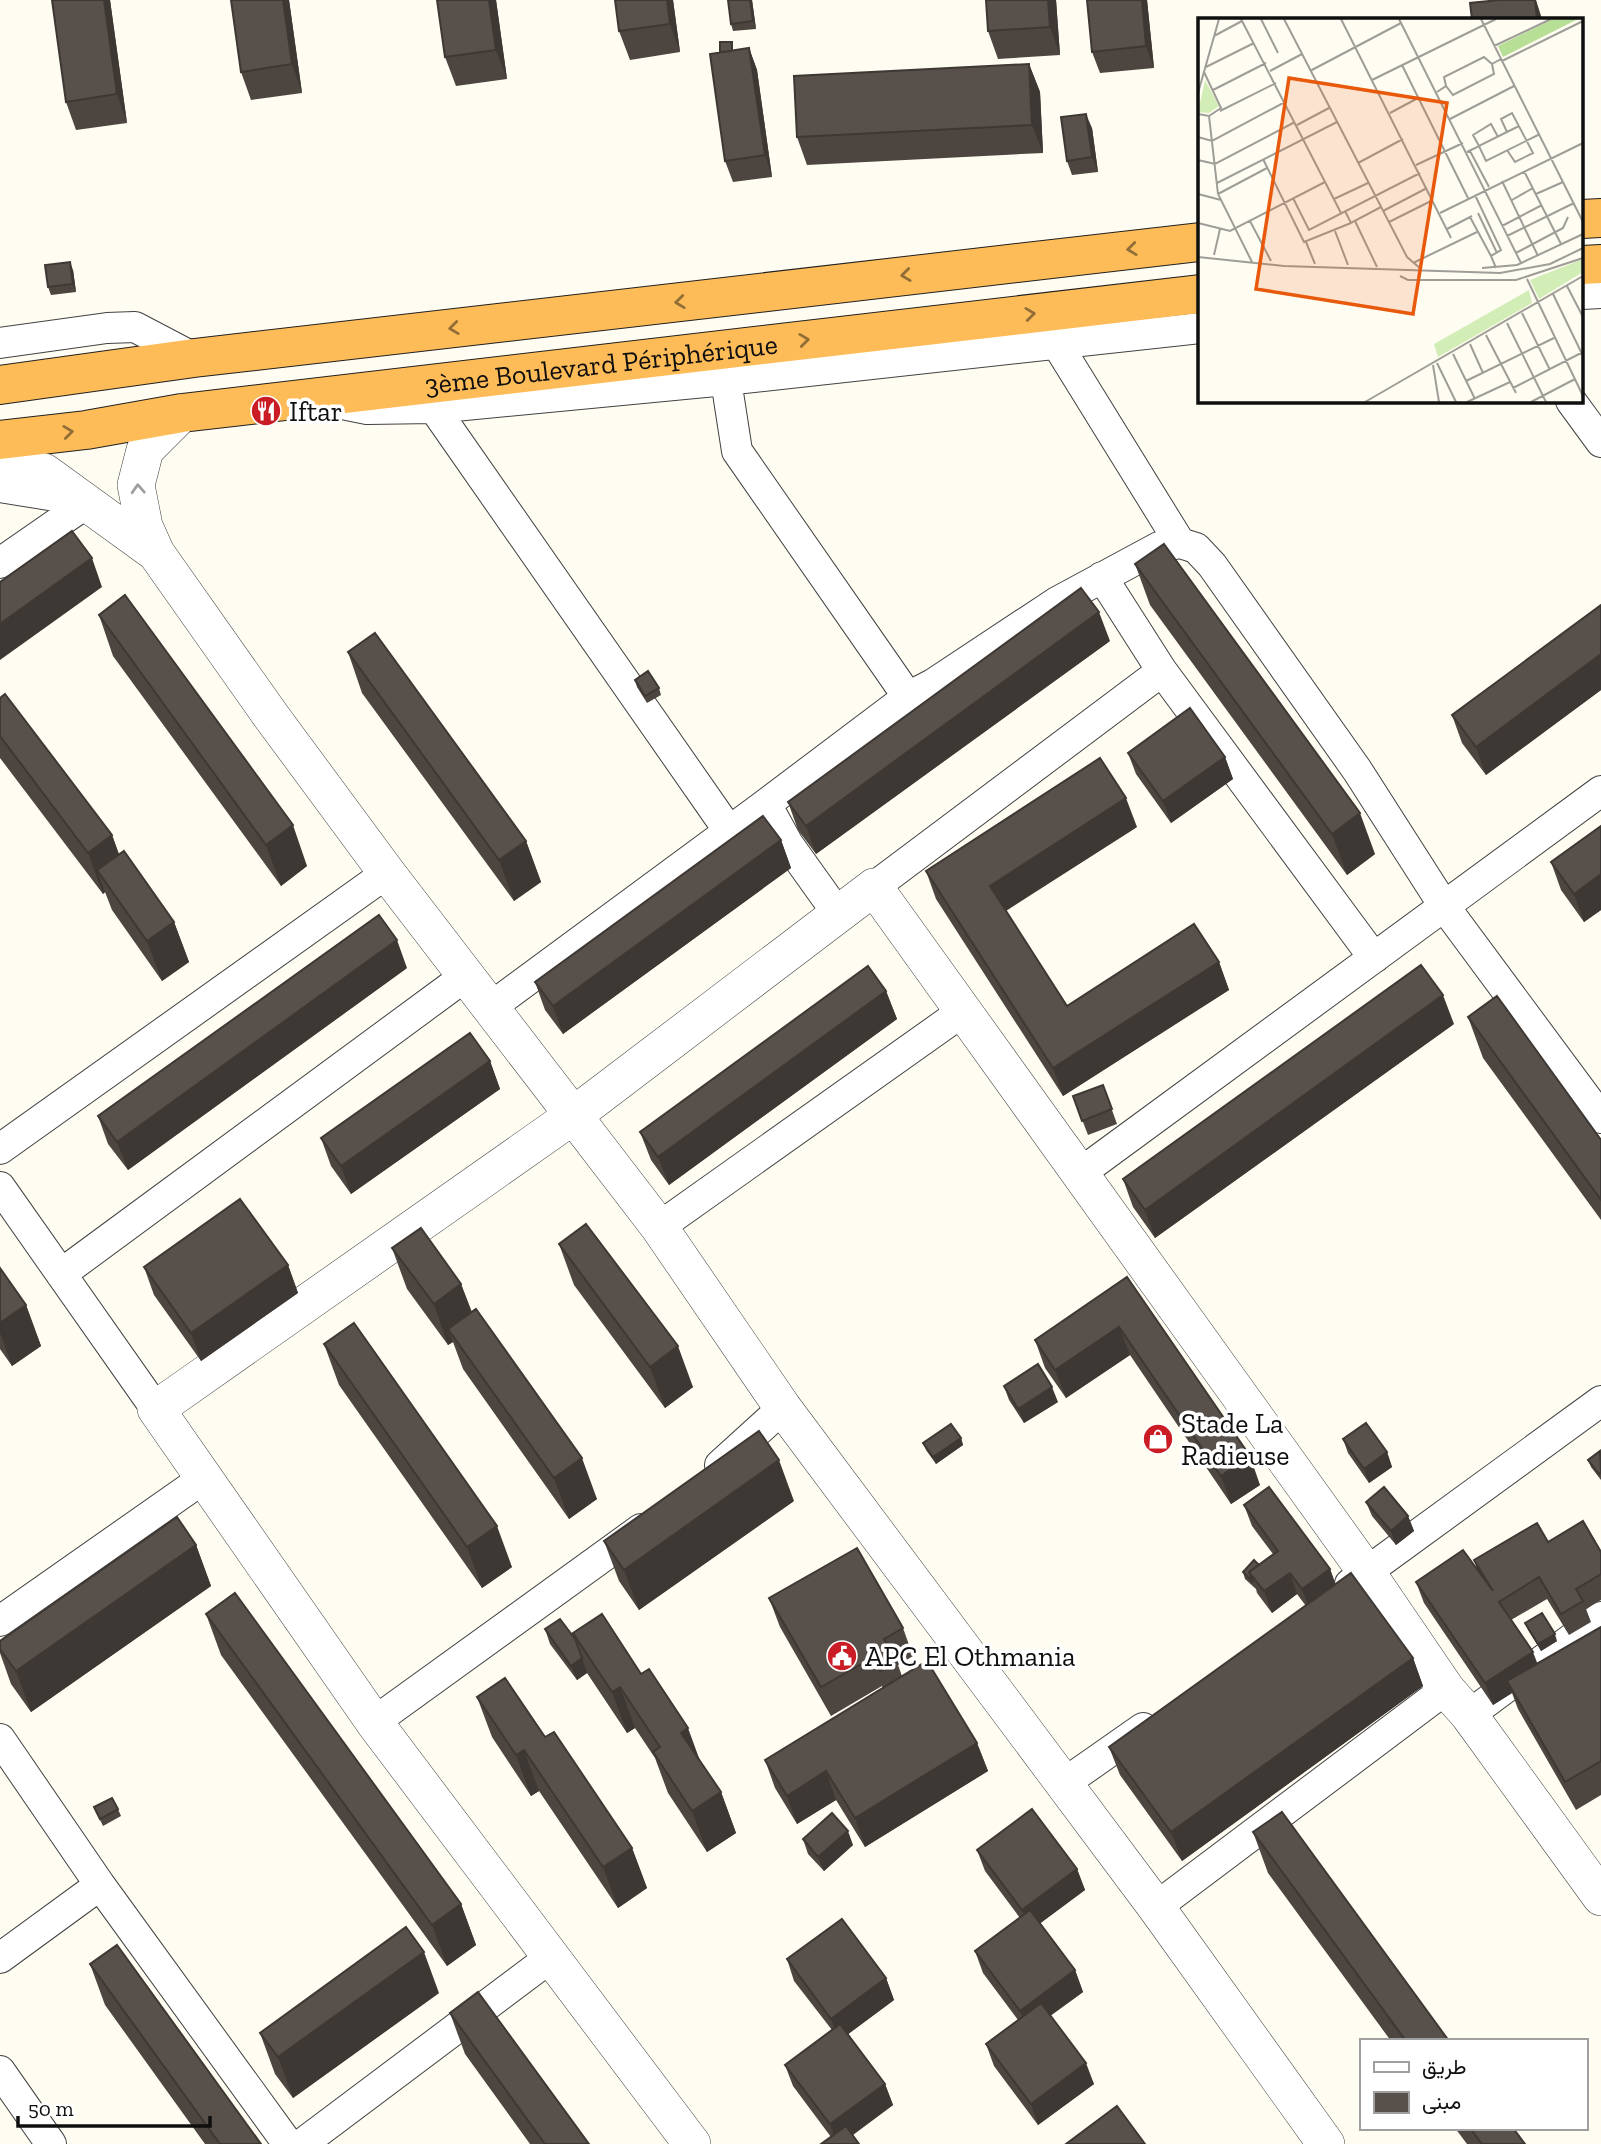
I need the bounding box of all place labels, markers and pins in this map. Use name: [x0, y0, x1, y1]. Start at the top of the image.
restaurant icon: Iftar: [249, 394, 283, 428]
place label: Iftar: [289, 395, 343, 428]
place label: Stade La Radieuse: [1181, 1407, 1289, 1472]
shop icon: Stade La Radieuse: [1141, 1422, 1175, 1456]
public building icon: APC El Othmania: [825, 1639, 859, 1673]
place label: APC El Othmania: [865, 1640, 1076, 1673]

